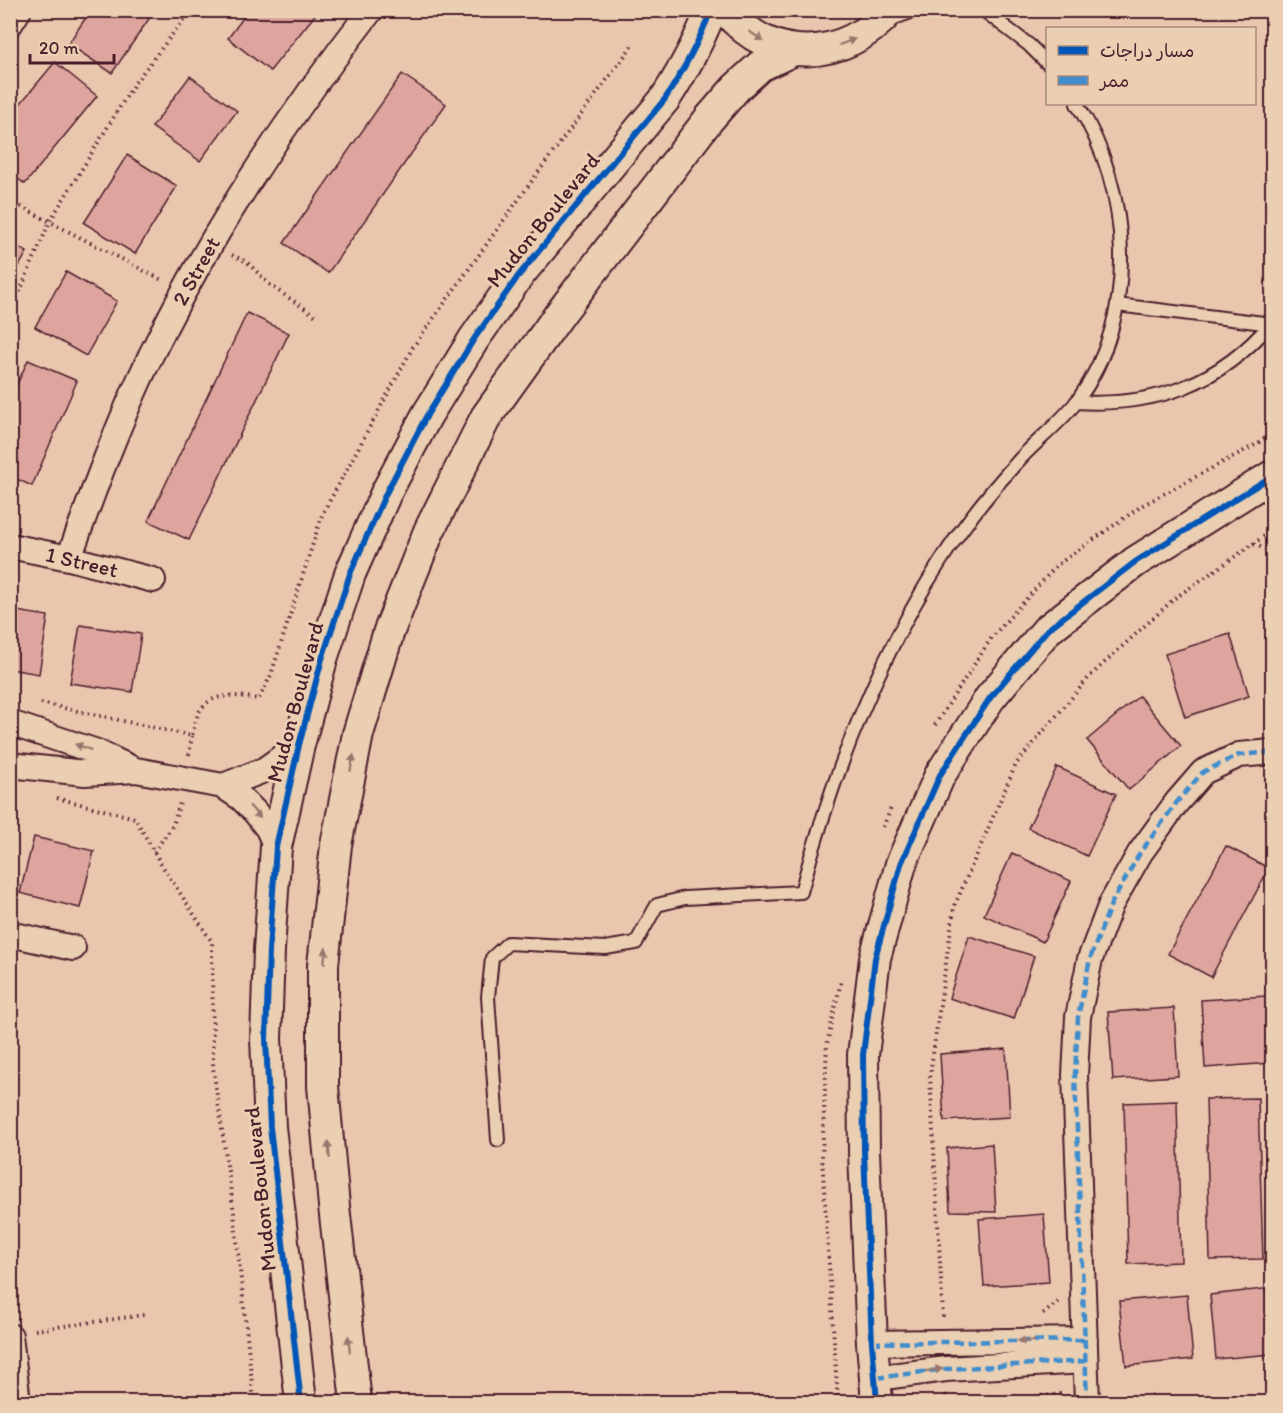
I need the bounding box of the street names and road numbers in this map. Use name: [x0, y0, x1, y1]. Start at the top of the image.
street label: Mudon Boulevard: [481, 147, 606, 293]
street label: 2 Street: [166, 232, 226, 310]
street label: 1 Street: [43, 541, 121, 583]
street label: Mudon Boulevard: [261, 619, 329, 785]
street label: Mudon Boulevard: [238, 1105, 282, 1273]

